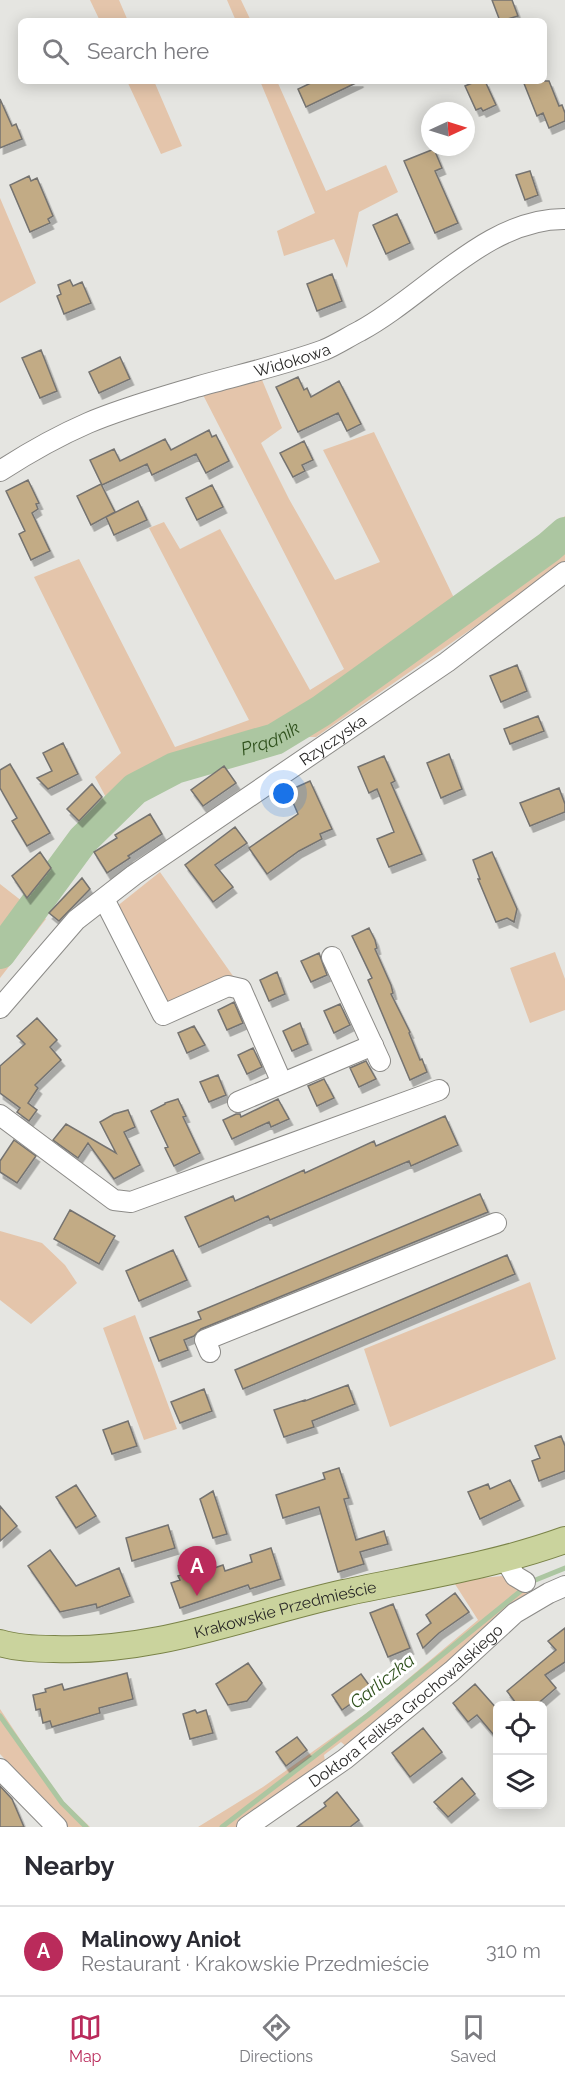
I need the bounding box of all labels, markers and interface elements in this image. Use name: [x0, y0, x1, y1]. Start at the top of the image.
search box: [18, 18, 547, 84]
icon: search: [39, 35, 72, 68]
text: Search here: [87, 38, 209, 64]
north arrow: [421, 102, 475, 156]
street label: Widokowa: [252, 339, 333, 380]
street label: Rzyczyska: [296, 710, 370, 769]
water label: Prądnik: [238, 716, 303, 759]
your location: [269, 779, 298, 808]
pin: A: [178, 1546, 216, 1596]
street label: Krakowskie Przedmieście: [192, 1577, 378, 1642]
street label: Doktora Feliksa Grochowalskiego: [305, 1620, 506, 1791]
water label: Garliczka: [346, 1649, 419, 1713]
map controls: [493, 1701, 547, 1809]
button: locate: [493, 1701, 547, 1755]
button: layers: [493, 1755, 547, 1809]
text: Nearby: [24, 1851, 114, 1881]
text: Malinowy Anioł: [81, 1926, 241, 1952]
text: A: [37, 1939, 50, 1963]
text: 310 m: [486, 1939, 541, 1963]
text: Restaurant · Krakowskie Przedmieście: [81, 1952, 429, 1976]
tab: Map: [69, 2011, 102, 2066]
tab: Directions: [239, 2011, 313, 2066]
tab: Saved: [450, 2011, 496, 2066]

